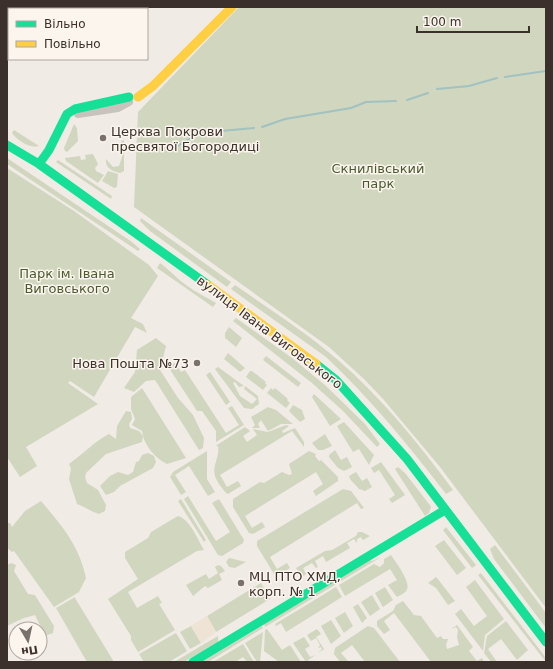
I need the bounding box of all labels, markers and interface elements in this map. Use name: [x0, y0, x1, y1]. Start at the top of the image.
legend: [8, 8, 148, 60]
scale bar: [417, 8, 529, 34]
text: 100 m: [423, 15, 461, 29]
text: Вільно: [44, 17, 86, 31]
text: Повільно: [44, 37, 101, 51]
place label: Церква Покрови пресвятої Богородиці: [111, 124, 259, 154]
marker: Церква Покрови пресвятої Богородиці: [98, 133, 108, 143]
park label: Скнилівський парк: [331, 161, 425, 191]
park label: Парк ім. Івана Виговського: [19, 266, 115, 296]
street label: вулиця Івана Виговського: [194, 273, 345, 392]
place label: Нова Пошта №73: [72, 356, 189, 371]
marker: Нова Пошта №73: [192, 358, 202, 368]
place label: МЦ ПТО ХМД, корп. № 1: [249, 569, 341, 599]
marker: МЦ ПТО ХМД, корп. № 1: [236, 578, 246, 588]
north arrow: [8, 621, 48, 661]
text: Пн: [20, 643, 39, 658]

